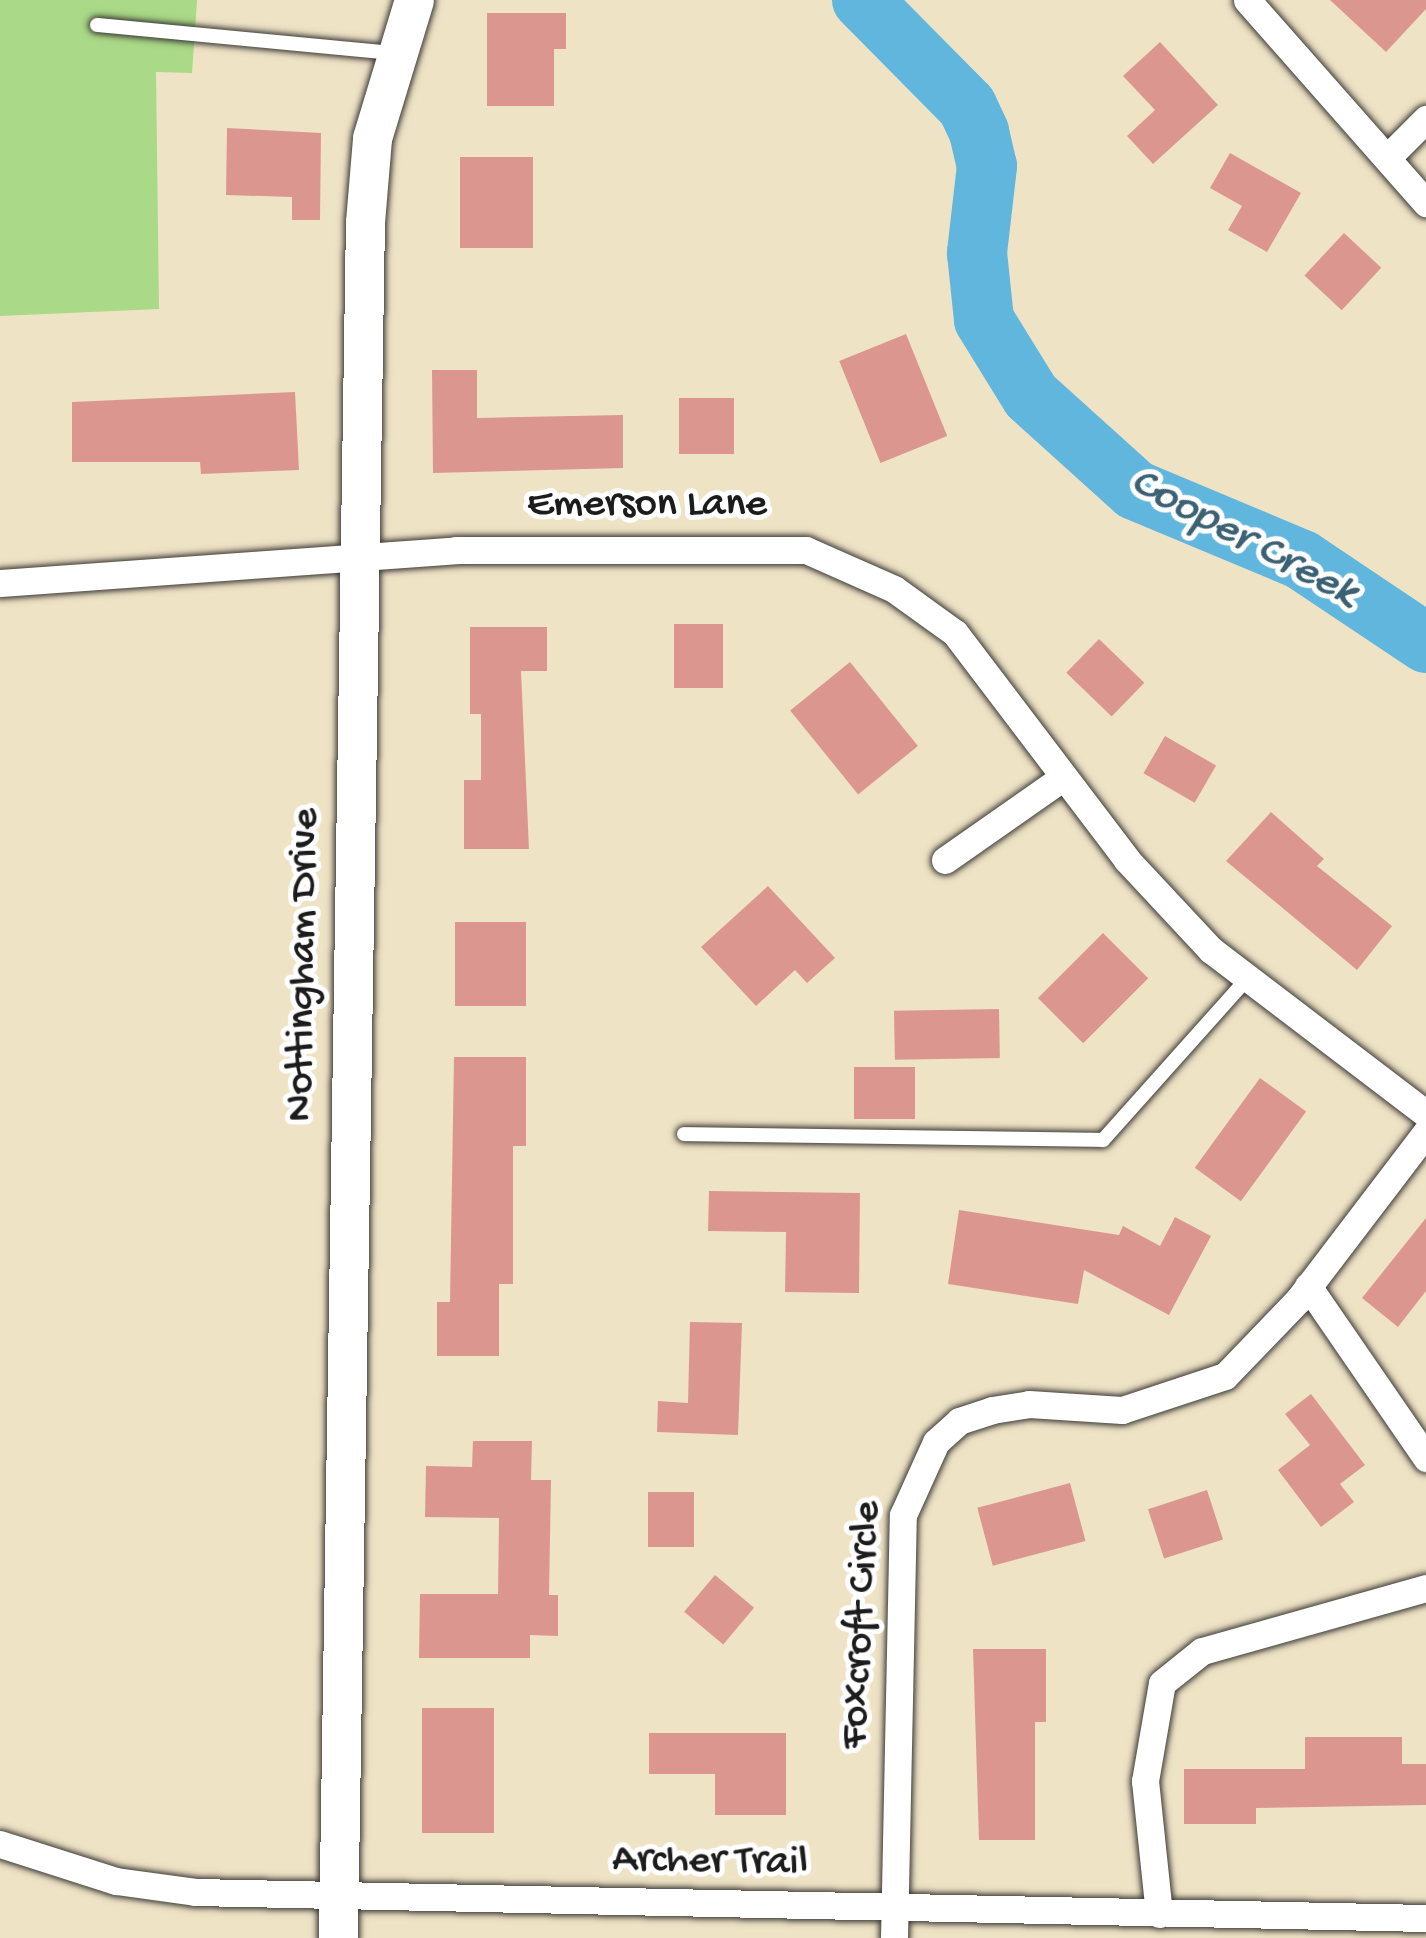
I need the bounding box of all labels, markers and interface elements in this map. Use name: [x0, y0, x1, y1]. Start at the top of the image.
water label: Cooper Creek: [1120, 457, 1366, 621]
street label: Emerson Lane: [527, 481, 767, 531]
street label: Nottingham Drive: [277, 808, 333, 1122]
street label: Foxcroft Circle: [831, 1500, 895, 1750]
street label: Archer Trail: [612, 1836, 808, 1890]

